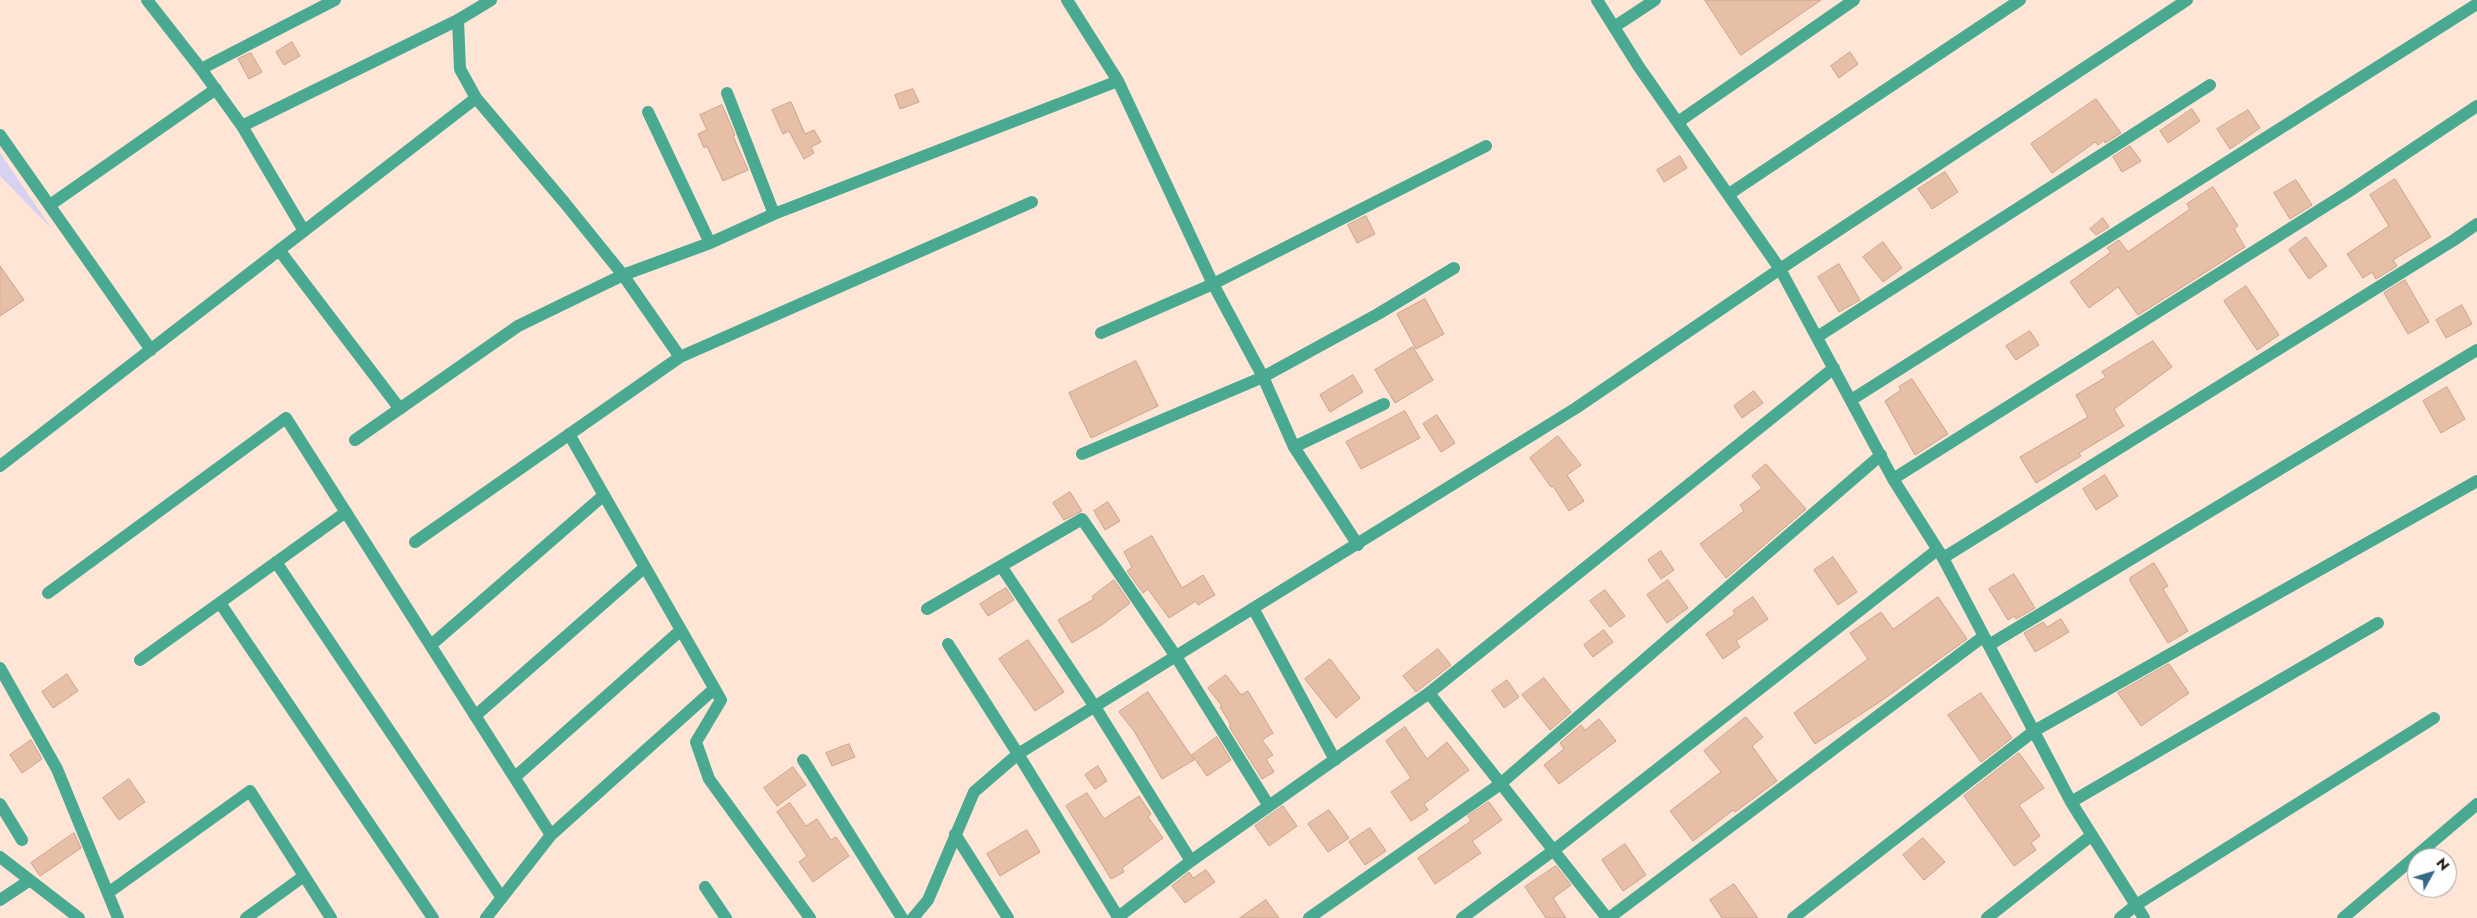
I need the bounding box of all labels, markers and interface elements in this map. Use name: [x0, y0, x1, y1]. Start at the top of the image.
north arrow: [2407, 848, 2457, 898]
text: N: [2432, 854, 2454, 875]

